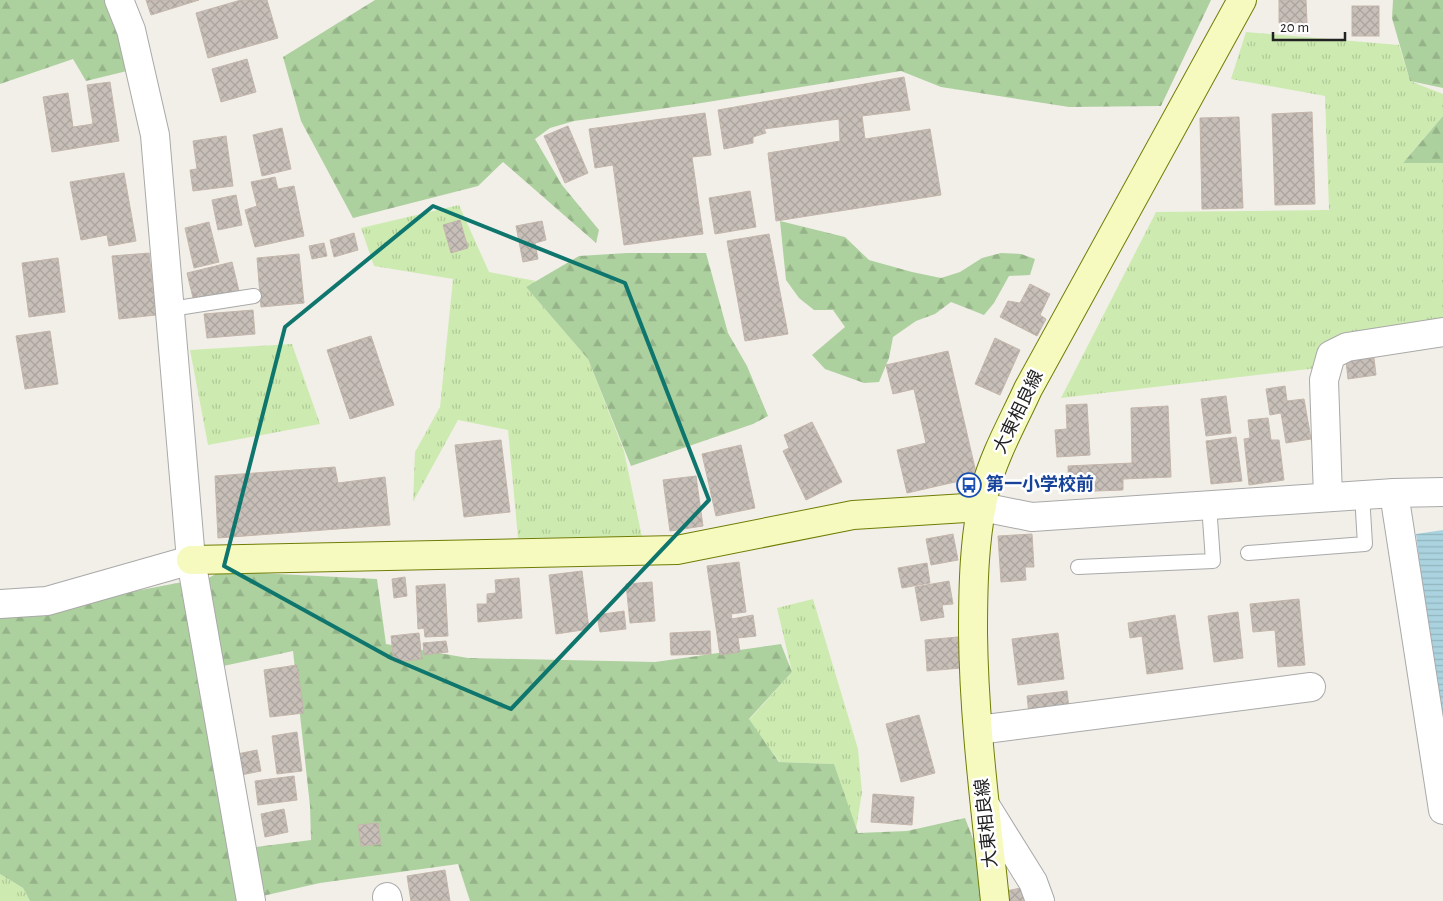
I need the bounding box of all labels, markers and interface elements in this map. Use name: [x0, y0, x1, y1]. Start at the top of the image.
scale bar: [1273, 10, 1346, 42]
text: 20 m: [1280, 20, 1309, 35]
street label: 大東相良線: [989, 367, 1047, 456]
bus stop icon: 第一小学校前: [956, 472, 982, 498]
place label: 第一小学校前: [986, 474, 1094, 494]
street label: 大東相良線: [971, 777, 1001, 869]

